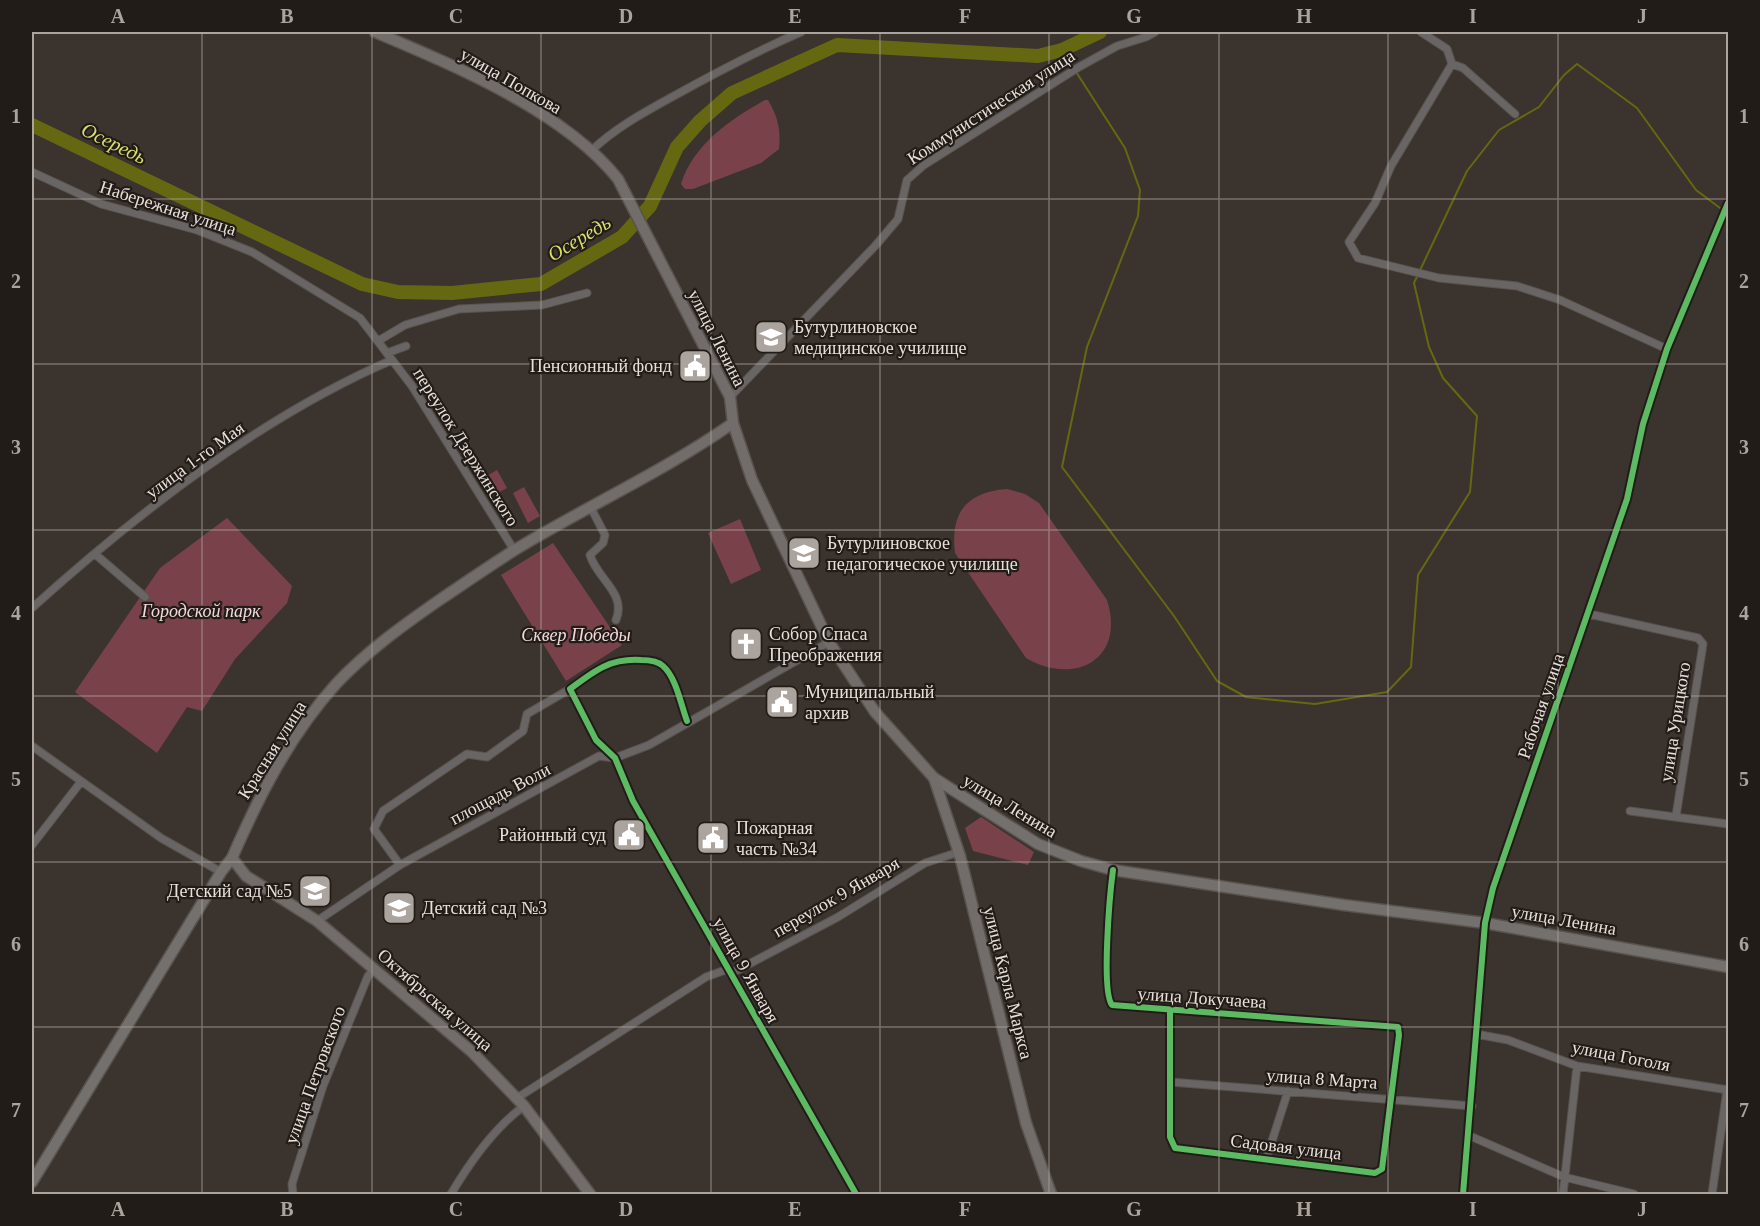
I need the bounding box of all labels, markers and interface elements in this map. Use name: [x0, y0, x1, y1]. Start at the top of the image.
text: A: [111, 5, 126, 27]
text: B: [280, 5, 294, 27]
text: C: [449, 5, 463, 27]
text: D: [619, 5, 633, 27]
text: E: [788, 5, 802, 27]
text: F: [959, 5, 971, 27]
text: G: [1126, 5, 1142, 27]
text: H: [1296, 5, 1312, 27]
text: I: [1469, 5, 1477, 27]
text: J: [1637, 5, 1647, 27]
street label: улица Попкова: [457, 44, 565, 118]
street label: Коммунистическая улица: [904, 45, 1078, 169]
text: 1: [11, 105, 21, 127]
text: 1: [1739, 105, 1749, 127]
water label: Осередь: [77, 118, 150, 169]
street label: Набережная улица: [97, 177, 239, 239]
water label: Осередь: [544, 211, 615, 266]
text: 2: [11, 270, 21, 292]
text: 2: [1739, 270, 1749, 292]
street label: улица Ленина: [684, 286, 750, 390]
place label: Бутурлиновское медицинское училище: [794, 317, 967, 358]
school or university icon: Бутурлиновское медицинское училище: [753, 319, 789, 355]
public building icon: Пенсионный фонд: [677, 348, 713, 384]
place label: Пенсионный фонд: [530, 356, 672, 376]
street label: переулок Дзержинского: [409, 364, 523, 530]
street label: улица 1-го Мая: [142, 418, 248, 502]
text: 3: [11, 436, 21, 458]
text: 3: [1739, 436, 1749, 458]
place label: Бутурлиновское педагогическое училище: [827, 533, 1018, 574]
school or university icon: Бутурлиновское педагогическое училище: [786, 535, 822, 571]
park label: Городской парк: [141, 601, 261, 621]
text: 4: [11, 602, 21, 624]
text: 4: [1739, 602, 1749, 624]
place label: Собор Спаса Преображения: [769, 624, 882, 665]
park label: Сквер Победы: [521, 625, 631, 645]
church icon: Собор Спаса Преображения: [728, 626, 764, 662]
street label: Рабочая улица: [1514, 651, 1568, 761]
street label: улица Урицкого: [1656, 661, 1694, 783]
place label: Муниципальный архив: [805, 682, 935, 723]
public building icon: Муниципальный архив: [764, 684, 800, 720]
street label: Красная улица: [234, 697, 310, 803]
street label: площадь Воли: [446, 759, 554, 829]
text: 5: [11, 768, 21, 790]
text: 5: [1739, 768, 1749, 790]
street label: улица Ленина: [959, 770, 1061, 842]
public building icon: Районный суд: [611, 817, 647, 853]
place label: Пожарная часть №34: [736, 818, 817, 859]
public building icon: Пожарная часть №34: [695, 820, 731, 856]
place label: Районный суд: [499, 825, 606, 845]
street label: переулок 9 Января: [769, 853, 903, 941]
school or university icon: Детский сад №5: [297, 873, 333, 909]
place label: Детский сад №5: [167, 881, 292, 901]
school or university icon: Детский сад №3: [381, 890, 417, 926]
place label: Детский сад №3: [422, 898, 547, 918]
street label: улица Ленина: [1510, 901, 1618, 939]
street label: улица Карла Маркса: [979, 905, 1037, 1061]
street label: улица 9 Января: [709, 914, 783, 1026]
text: 6: [11, 933, 21, 955]
text: 6: [1739, 933, 1749, 955]
street label: Октябрьская улица: [374, 945, 496, 1055]
street label: улица Докучаева: [1137, 984, 1267, 1012]
street label: улица Петровского: [281, 1003, 349, 1147]
street label: улица Гоголя: [1570, 1037, 1672, 1075]
street label: улица 8 Марта: [1266, 1065, 1378, 1093]
text: 7: [11, 1099, 21, 1121]
text: 7: [1739, 1099, 1749, 1121]
street label: Садовая улица: [1229, 1130, 1343, 1164]
text: A: [111, 1198, 126, 1220]
text: B: [280, 1198, 294, 1220]
text: C: [449, 1198, 463, 1220]
text: D: [619, 1198, 633, 1220]
text: E: [788, 1198, 802, 1220]
text: F: [959, 1198, 971, 1220]
text: G: [1126, 1198, 1142, 1220]
text: H: [1296, 1198, 1312, 1220]
text: I: [1469, 1198, 1477, 1220]
text: J: [1637, 1198, 1647, 1220]

